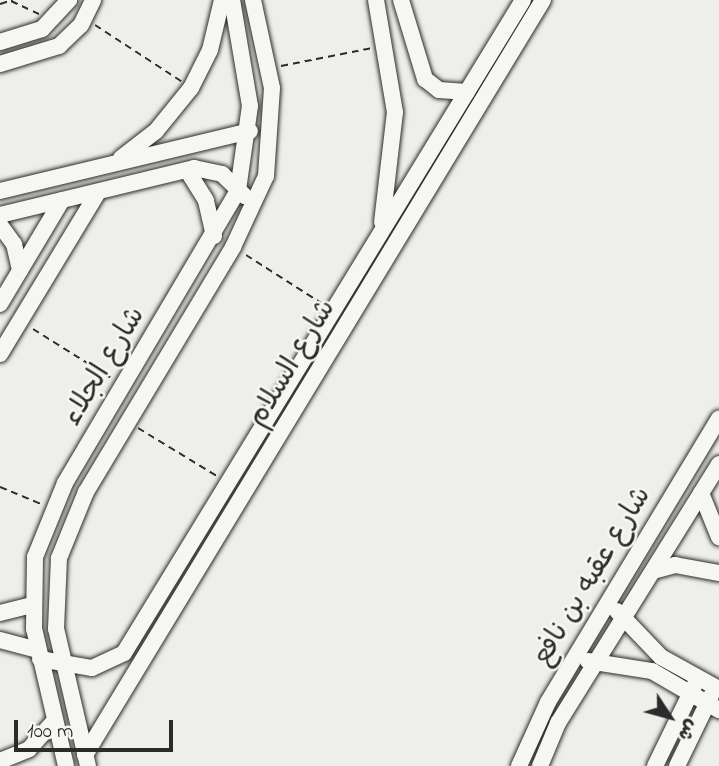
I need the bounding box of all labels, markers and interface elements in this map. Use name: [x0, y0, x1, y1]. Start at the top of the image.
street label: شارع السلام: [242, 294, 344, 434]
street label: شارع الجلاء: [56, 301, 154, 433]
street label: شارع عقبه بن نافع: [526, 481, 660, 673]
north arrow: [635, 682, 705, 752]
scale bar: [18, 706, 177, 750]
text: ش: [670, 713, 704, 746]
text: 100 m: [27, 717, 73, 747]

